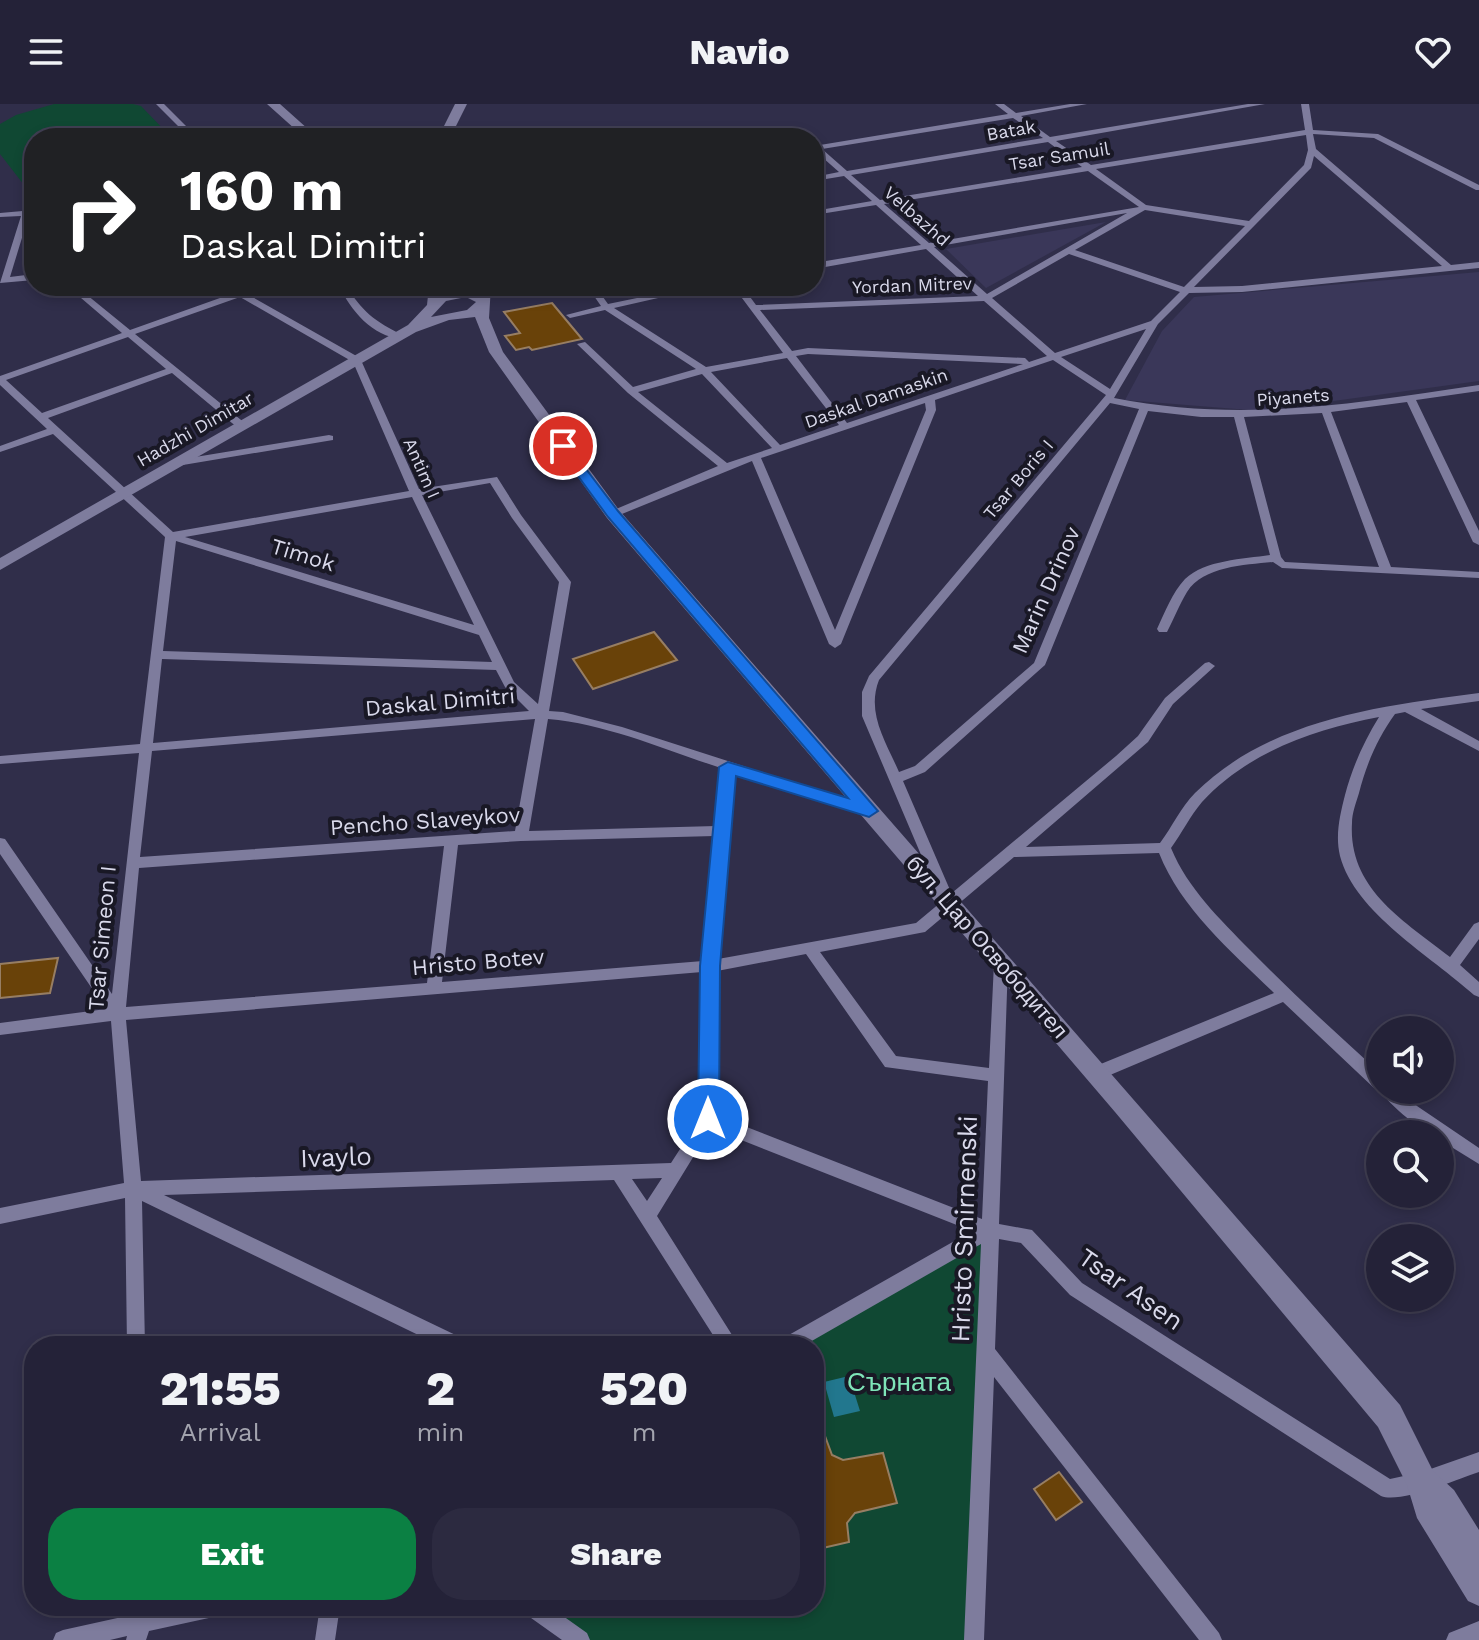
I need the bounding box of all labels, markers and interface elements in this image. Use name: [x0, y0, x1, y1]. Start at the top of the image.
icon: menu: [24, 30, 68, 74]
icon: heart: [1411, 30, 1455, 74]
text: Navio: [690, 31, 789, 73]
street label: Batak: [985, 115, 1037, 145]
street label: Tsar Samuil: [1007, 138, 1111, 174]
text: 160 m: [180, 158, 343, 224]
icon: right: [48, 160, 152, 264]
street label: Velbazhd: [880, 182, 954, 250]
text: Daskal Dimitri: [180, 225, 426, 267]
street label: Yordan Mitrev: [852, 272, 973, 298]
street label: Daskal Damaskin: [802, 364, 950, 432]
street label: Piyanets: [1256, 384, 1330, 410]
street label: Hadzhi Dimitar: [133, 387, 257, 471]
pin: [529, 412, 597, 480]
icon: arrive: [541, 424, 585, 468]
street label: Antim I: [399, 435, 445, 501]
street label: Tsar Boris I: [979, 435, 1057, 523]
street label: Marin Drinov: [1007, 522, 1085, 657]
street label: Timok: [268, 533, 338, 577]
street label: Daskal Dimitri: [364, 683, 516, 721]
street label: Pencho Slaveykov: [329, 802, 522, 840]
street label: бул. Цар Освободител: [901, 851, 1073, 1043]
street label: Tsar Simeon I: [83, 864, 121, 1012]
street label: Hristo Botev: [411, 944, 546, 980]
map controls: [1366, 1016, 1454, 1312]
button: sound: [1366, 1016, 1454, 1104]
position arrow: [666, 1077, 750, 1161]
street label: Hristo Smirnenski: [945, 1115, 983, 1343]
button: search: [1366, 1120, 1454, 1208]
street label: Ivaylo: [300, 1141, 372, 1173]
button: layers: [1366, 1224, 1454, 1312]
street label: Tsar Asen: [1073, 1242, 1189, 1336]
text: 21:55: [160, 1360, 281, 1417]
text: 2: [426, 1360, 455, 1417]
text: 520: [600, 1360, 688, 1417]
park label: Сърната: [847, 1367, 951, 1397]
text: Arrival: [180, 1417, 261, 1447]
text: min: [416, 1417, 464, 1447]
text: m: [632, 1417, 657, 1447]
button: Exit: [48, 1508, 416, 1600]
button: Share: [432, 1508, 800, 1600]

